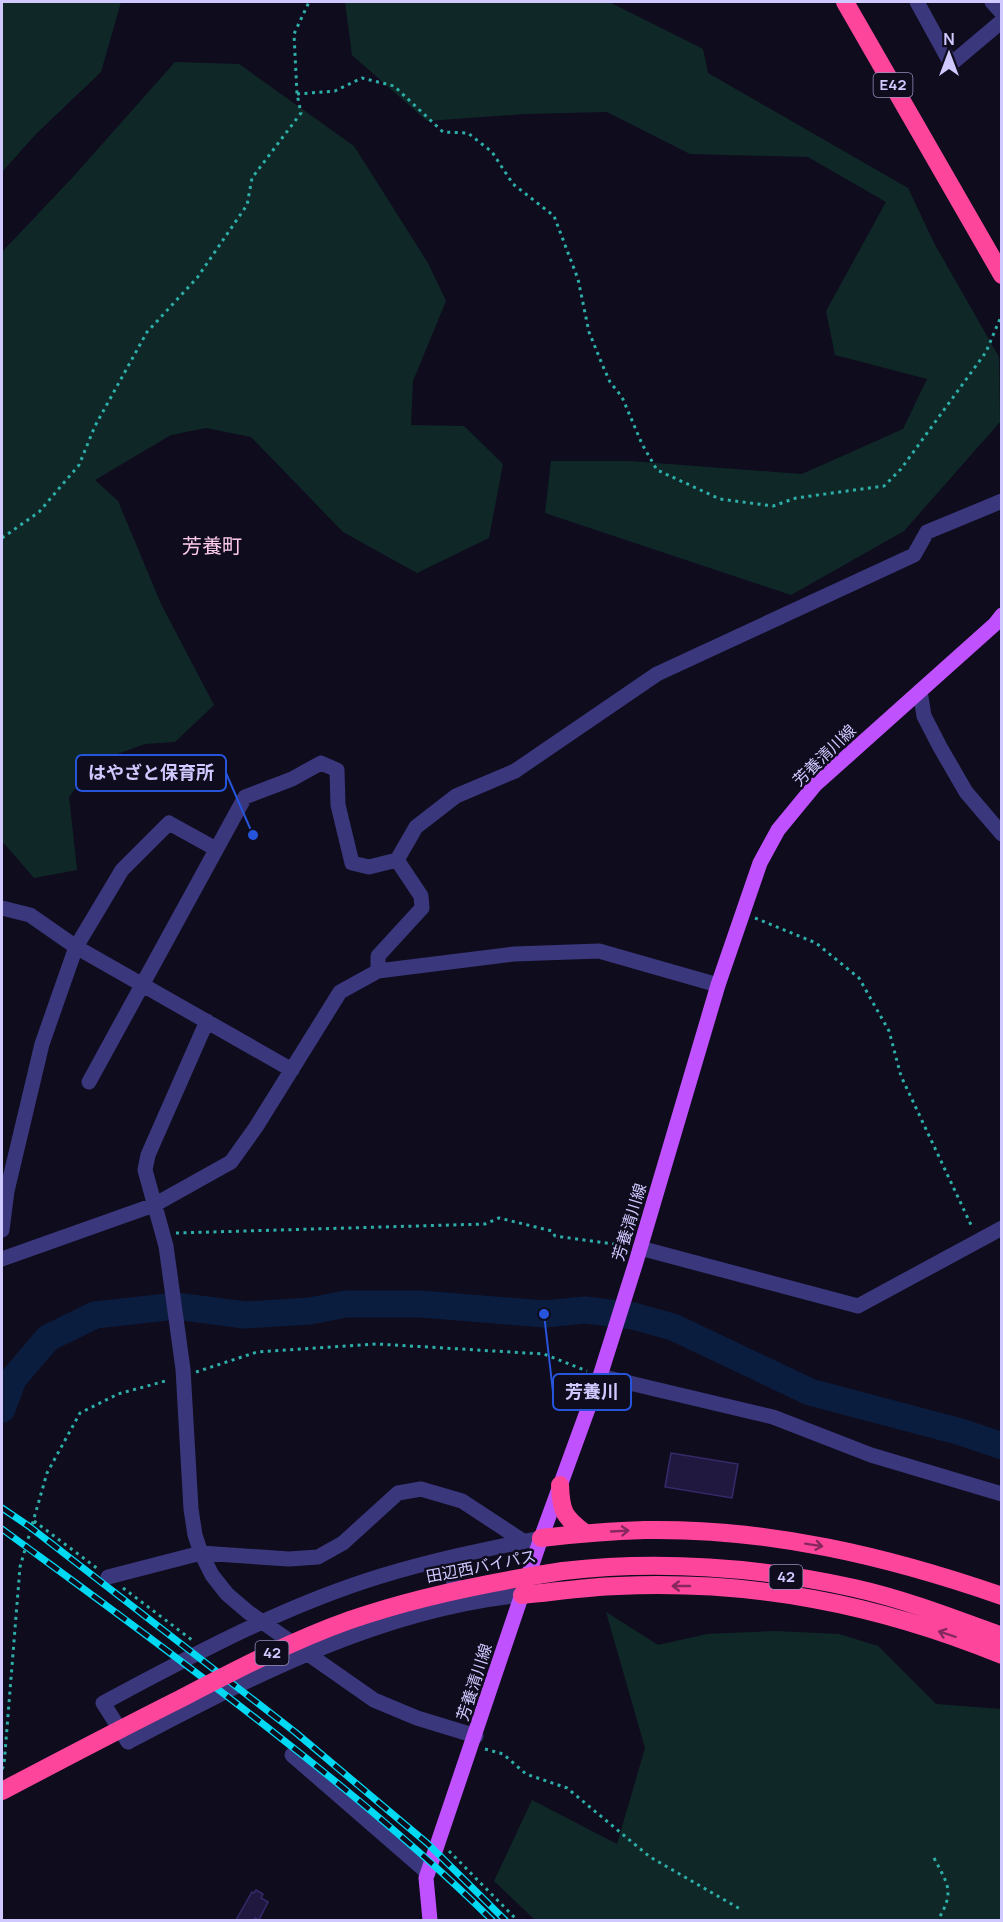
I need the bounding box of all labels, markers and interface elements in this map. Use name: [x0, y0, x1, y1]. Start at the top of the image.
north arrow: [919, 24, 979, 84]
text: N: [943, 28, 955, 50]
road number: E42: [874, 73, 912, 97]
district label: 芳養町: [182, 532, 242, 559]
street label: 芳養清川線: [788, 719, 860, 791]
callout: はやざと保育所: [76, 755, 226, 791]
text: はやざと保育所: [88, 760, 214, 784]
street label: 芳養清川線: [607, 1181, 651, 1263]
callout: 芳養川: [553, 1374, 631, 1410]
text: 芳養川: [565, 1379, 619, 1403]
one-way arrow: [609, 1526, 629, 1537]
one-way arrow: [804, 1539, 823, 1550]
street label: 田辺西バイパス: [424, 1545, 538, 1587]
road number: 42: [770, 1565, 802, 1589]
one-way arrow: [672, 1580, 692, 1592]
one-way arrow: [938, 1628, 957, 1639]
road number: 42: [256, 1641, 288, 1665]
street label: 芳養清川線: [451, 1641, 497, 1723]

